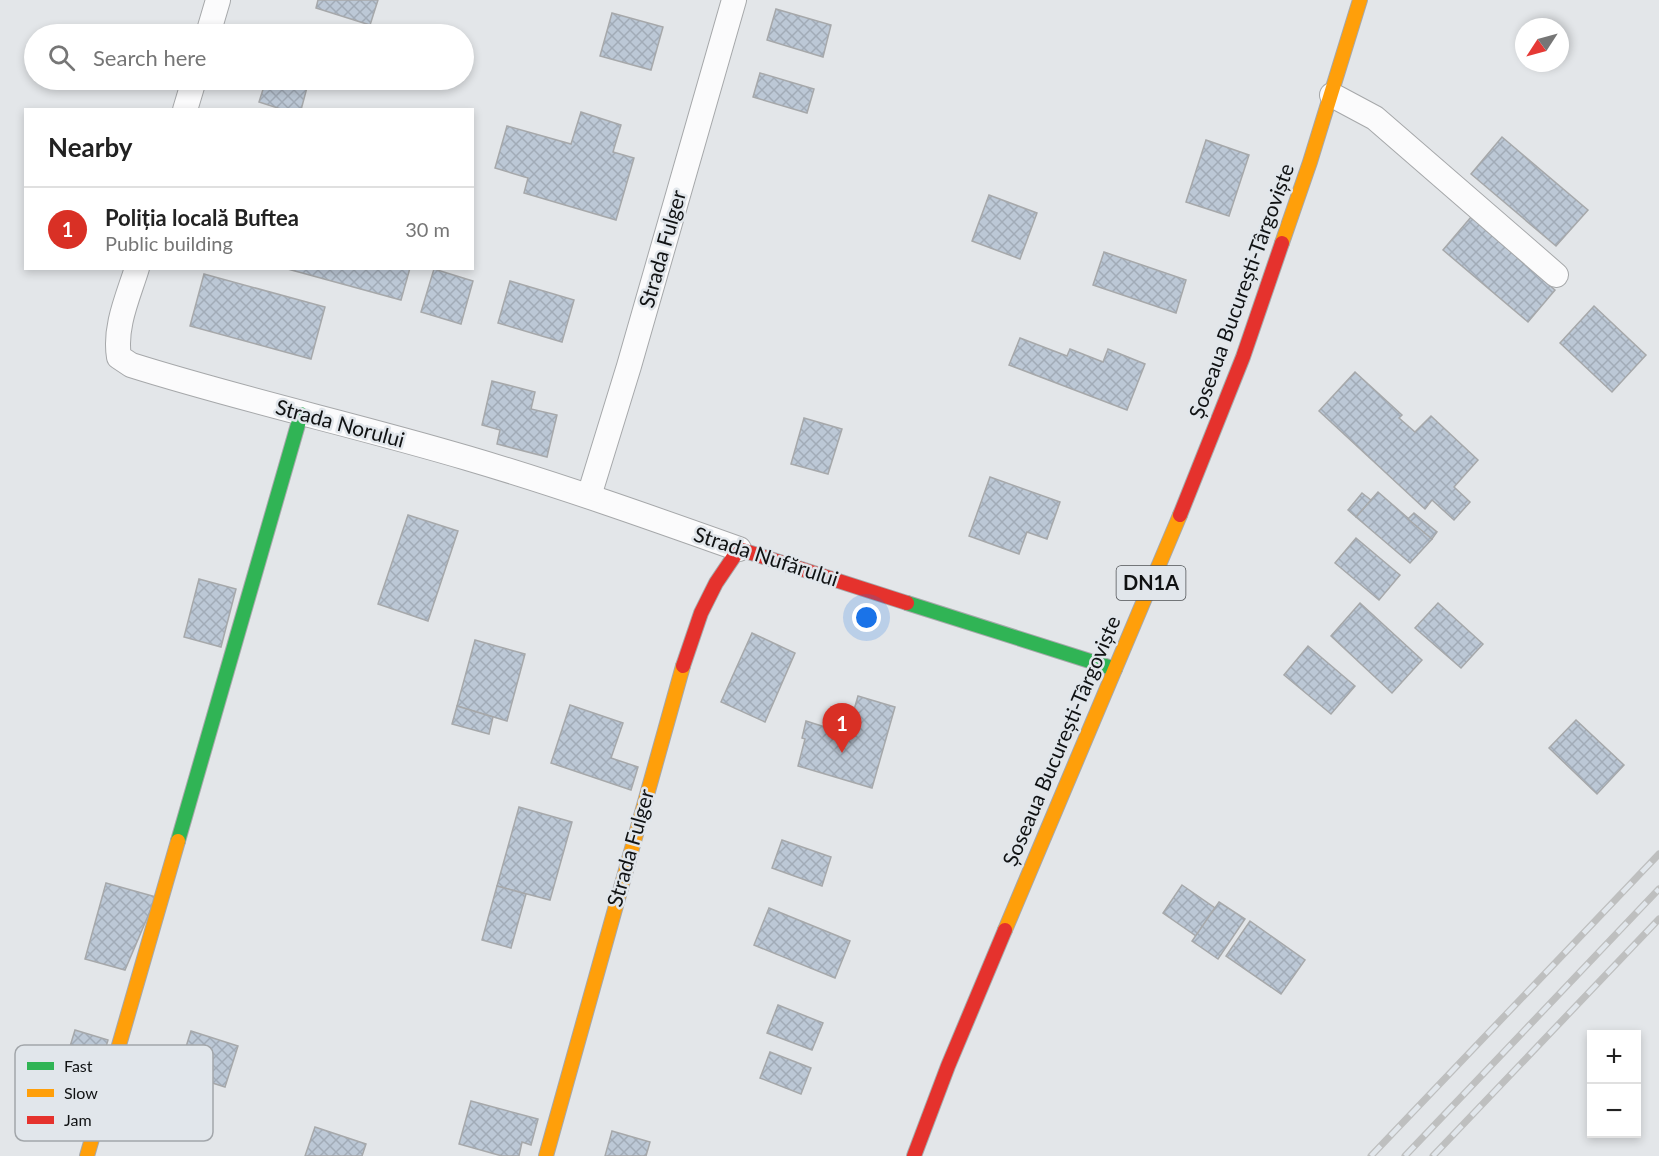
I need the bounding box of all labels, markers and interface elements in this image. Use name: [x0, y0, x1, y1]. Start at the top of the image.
north arrow: [1515, 18, 1569, 72]
search box: [24, 24, 474, 90]
icon: search: [45, 41, 78, 74]
text: Search here: [93, 44, 206, 71]
text: Nearby: [48, 131, 133, 163]
street label: Șoseaua București-Târgoviște: [1183, 160, 1298, 421]
street label: Strada Fulger: [633, 187, 690, 310]
text: Poliția locală Buftea: [105, 204, 299, 231]
text: 1: [62, 217, 73, 241]
text: 30 m: [405, 217, 450, 241]
text: Public building: [105, 231, 233, 255]
street label: Strada Norului: [273, 393, 408, 452]
street label: Strada Nufărului: [691, 520, 842, 591]
road number: DN1A: [1116, 566, 1186, 600]
your location: [852, 603, 881, 632]
street label: Șoseaua București-Târgoviște: [997, 612, 1125, 869]
pin: 1: [822, 704, 862, 753]
street label: Strada Fulger: [601, 786, 658, 909]
map controls: [1587, 1030, 1641, 1138]
button: +: [1587, 1030, 1641, 1084]
legend: [15, 1045, 213, 1141]
text: Fast: [64, 1056, 93, 1075]
text: Slow: [64, 1083, 98, 1102]
button: −: [1587, 1084, 1641, 1138]
text: Jam: [64, 1110, 92, 1129]

